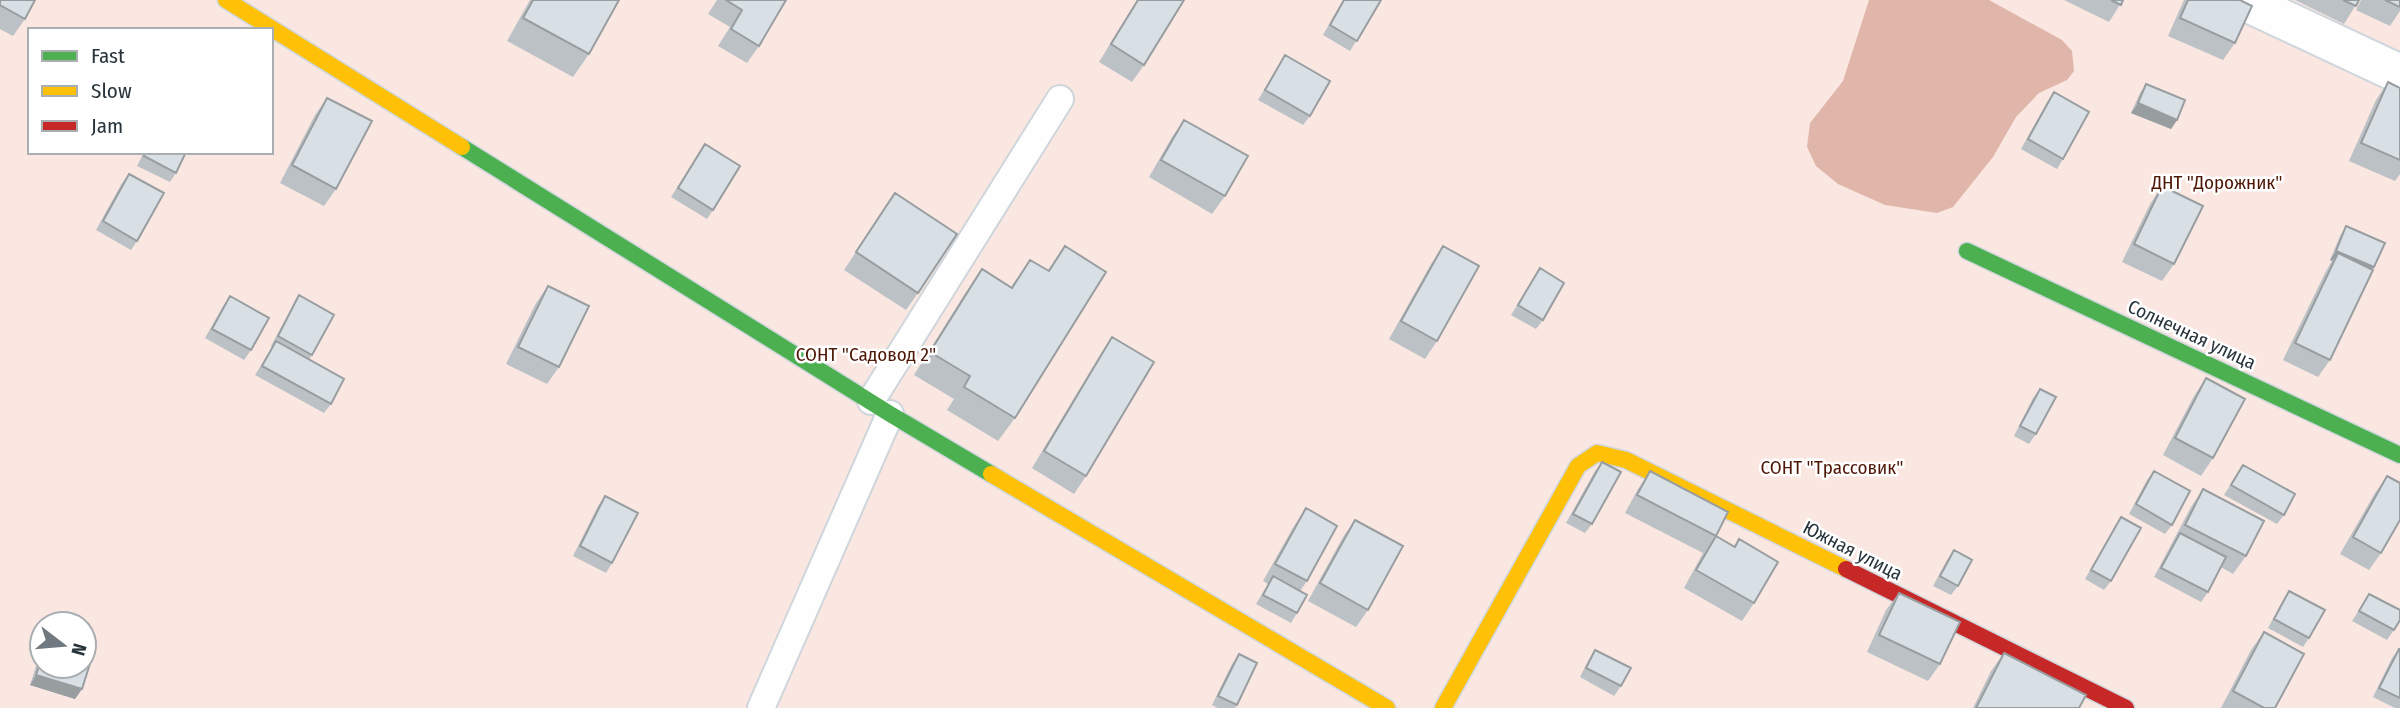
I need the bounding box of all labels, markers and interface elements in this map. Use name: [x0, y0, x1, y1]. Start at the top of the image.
legend: [28, 28, 273, 154]
text: Fast: [91, 43, 125, 69]
text: Slow: [91, 78, 132, 104]
text: Jam: [91, 113, 123, 139]
park label: ДНТ "Дорожник": [2151, 171, 2282, 194]
street label: Солнечная улица: [2124, 295, 2259, 374]
park label: СОНТ "Садовод 2": [796, 343, 936, 366]
park label: СОНТ "Трассовик": [1761, 456, 1903, 479]
street label: Южная улица: [1799, 516, 1906, 585]
north arrow: [28, 610, 98, 680]
text: N: [66, 641, 91, 658]

